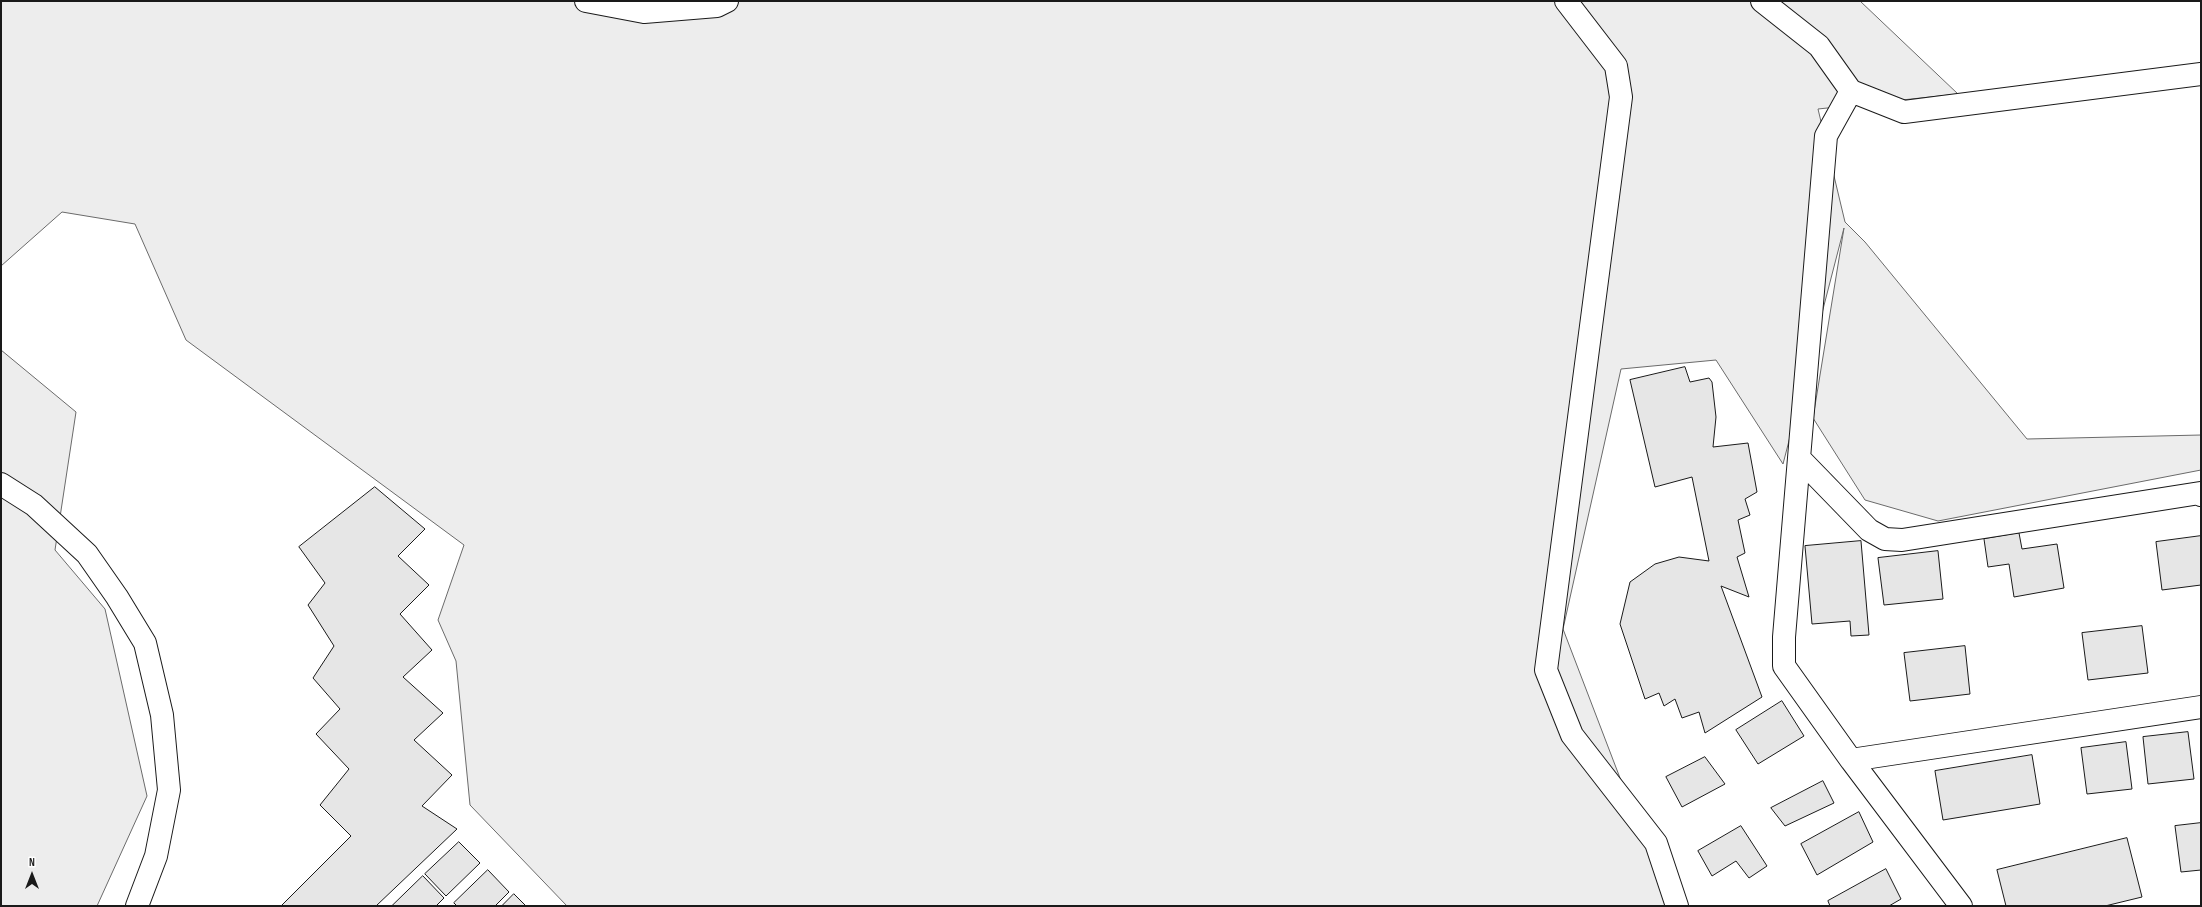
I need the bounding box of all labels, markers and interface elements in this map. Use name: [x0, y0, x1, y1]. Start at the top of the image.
north arrow: [12, 855, 52, 895]
text: N: [29, 856, 35, 869]

